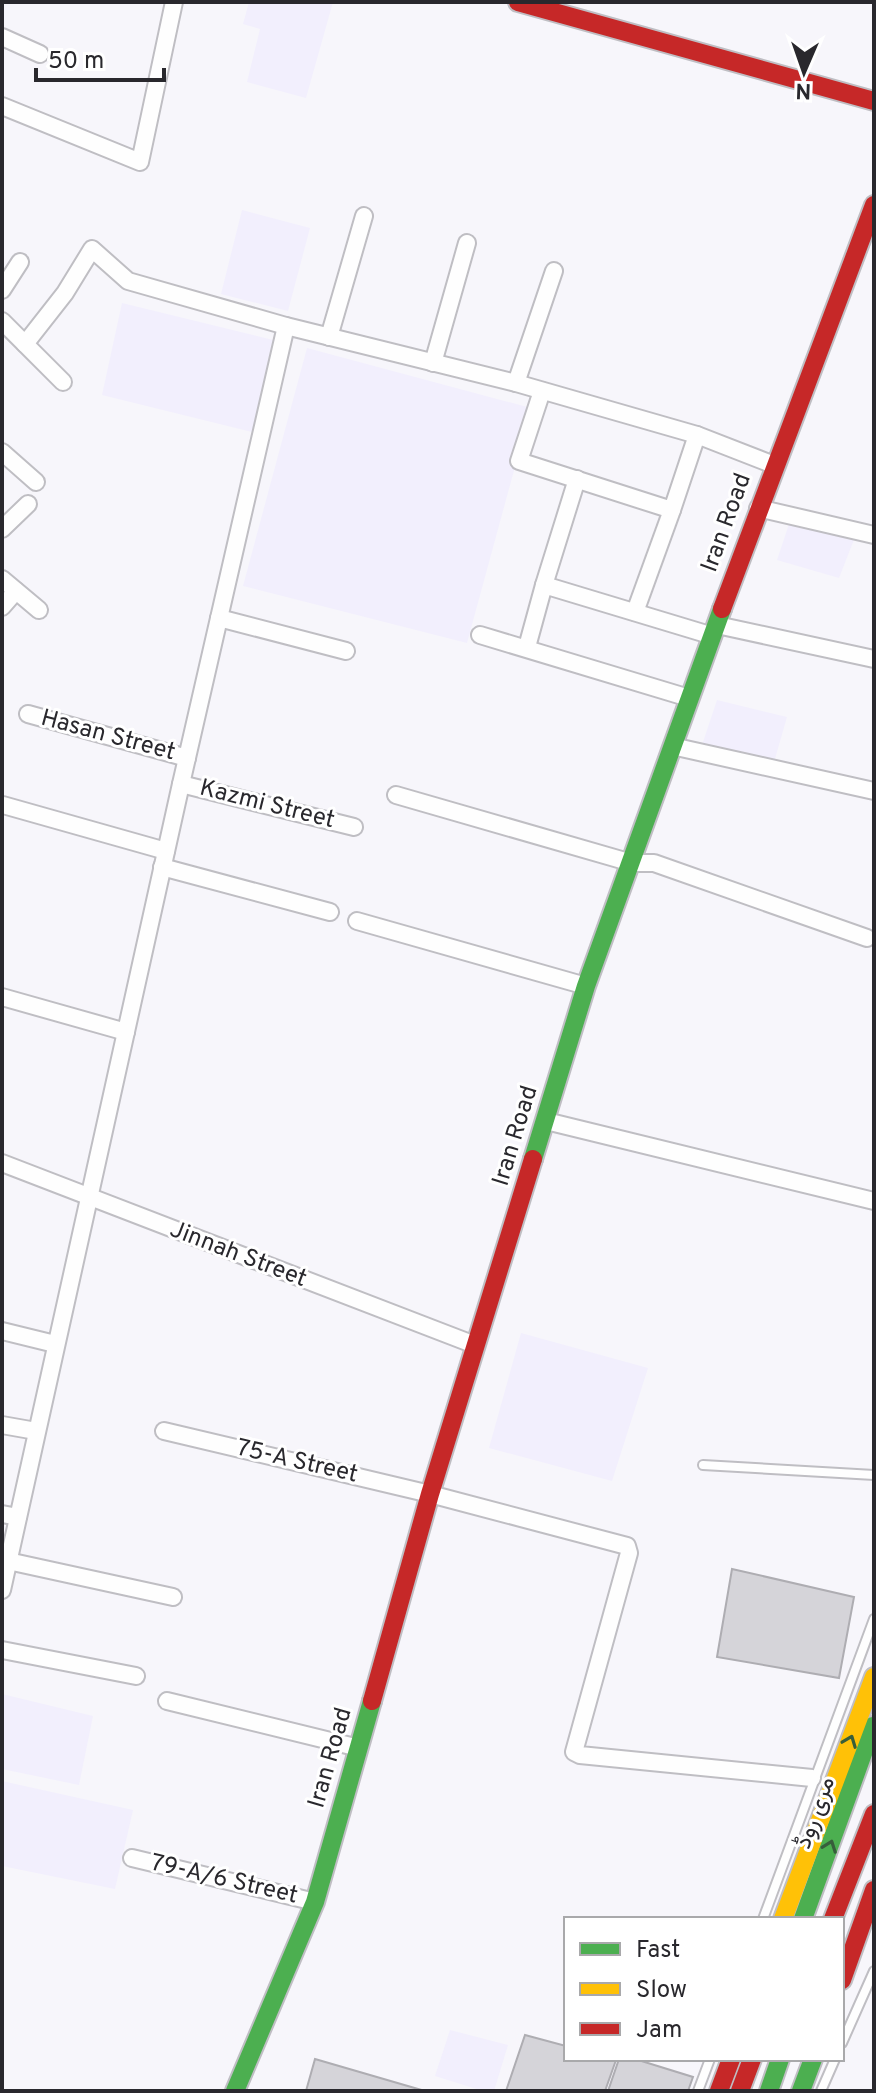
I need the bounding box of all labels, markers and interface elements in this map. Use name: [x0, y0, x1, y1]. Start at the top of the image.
scale bar: [36, 32, 164, 82]
north arrow: [764, 32, 844, 112]
text: 50 m: [48, 47, 104, 77]
text: N: [795, 76, 812, 103]
street label: Iran Road: [695, 469, 759, 577]
street label: Hasan Street: [38, 704, 178, 768]
street label: Kazmi Street: [196, 774, 338, 836]
street label: Iran Road: [487, 1082, 545, 1190]
street label: Jinnah Street: [165, 1215, 311, 1295]
street label: 75-A Street: [233, 1433, 361, 1491]
street label: Iran Road: [302, 1704, 360, 1812]
one-way arrow: [840, 1735, 857, 1749]
street label: مری روڈ: [789, 1773, 843, 1853]
one-way arrow: [820, 1840, 837, 1854]
street label: 79-A/6 Street: [147, 1848, 301, 1912]
legend: [564, 1917, 844, 2061]
text: Fast: [636, 1936, 680, 1966]
text: Slow: [636, 1976, 687, 2006]
text: Jam: [636, 2016, 682, 2046]

